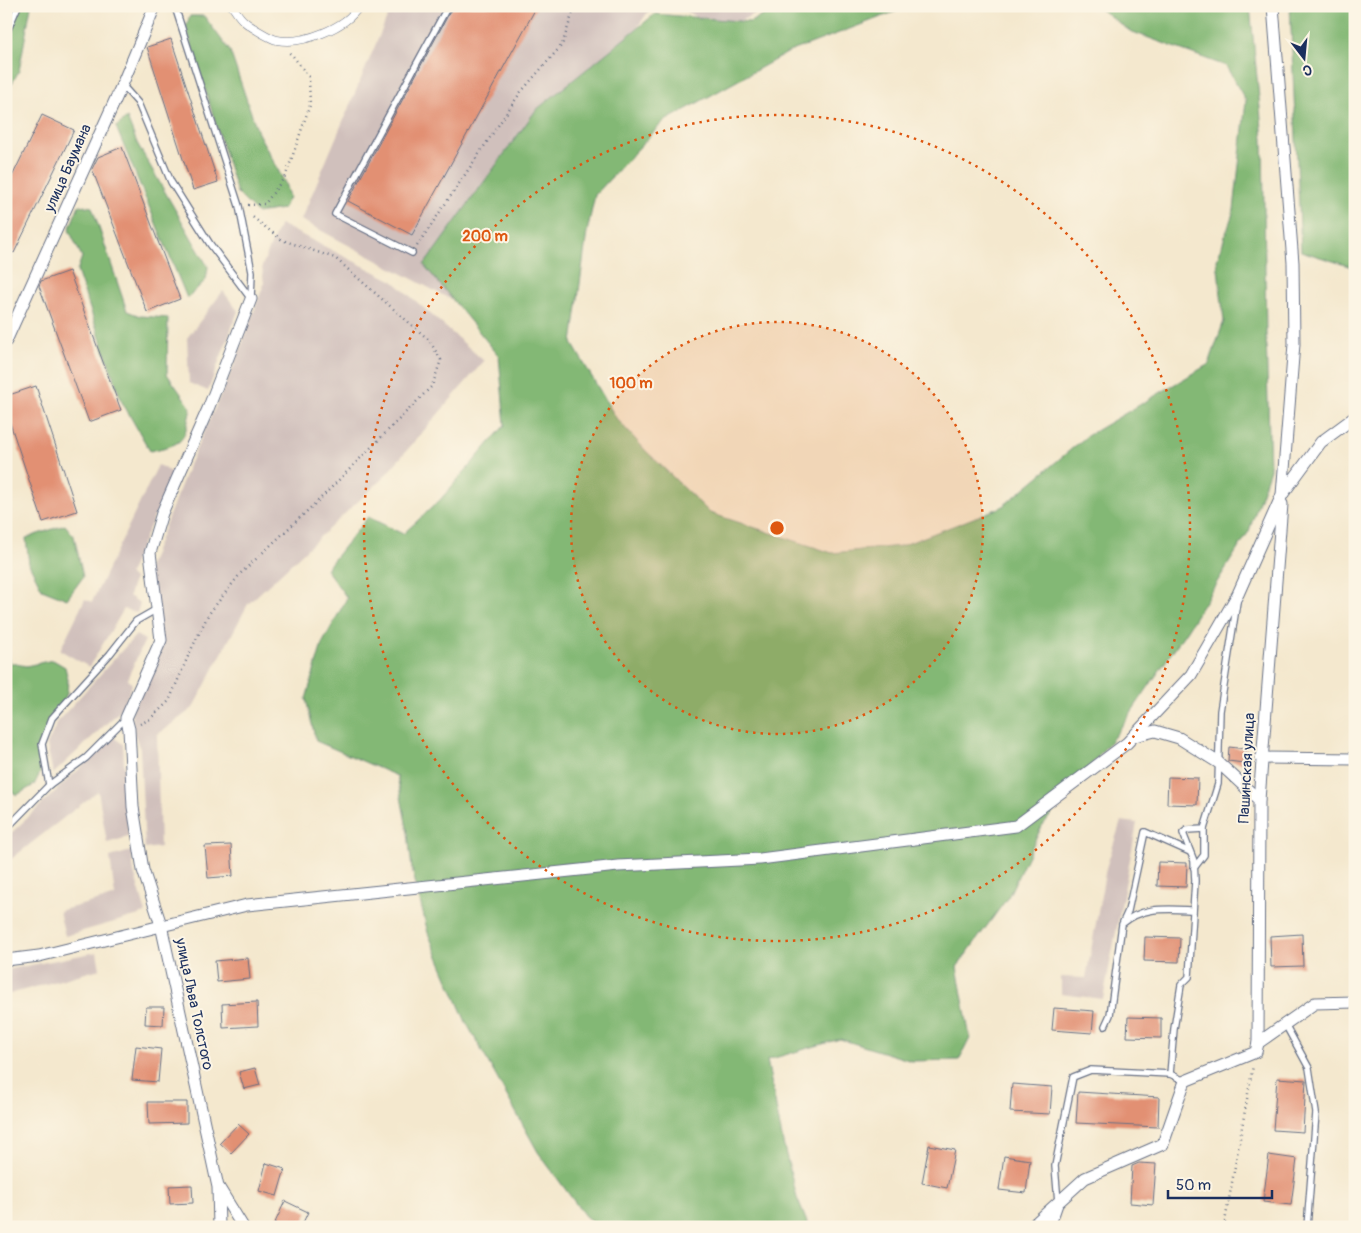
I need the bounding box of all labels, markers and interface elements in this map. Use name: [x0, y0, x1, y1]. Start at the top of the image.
north arrow: [1278, 32, 1328, 82]
text: С: [1301, 61, 1314, 79]
street label: улица Баумана: [40, 121, 96, 216]
text: 200 m: [462, 227, 508, 246]
text: 100 m: [610, 374, 652, 393]
centre of rings: [768, 519, 786, 537]
street label: Пашинская улица: [1235, 712, 1259, 824]
street label: улица Льва Толстого: [171, 935, 217, 1072]
scale bar: [1168, 1168, 1272, 1200]
text: 50 m: [1176, 1176, 1211, 1195]

